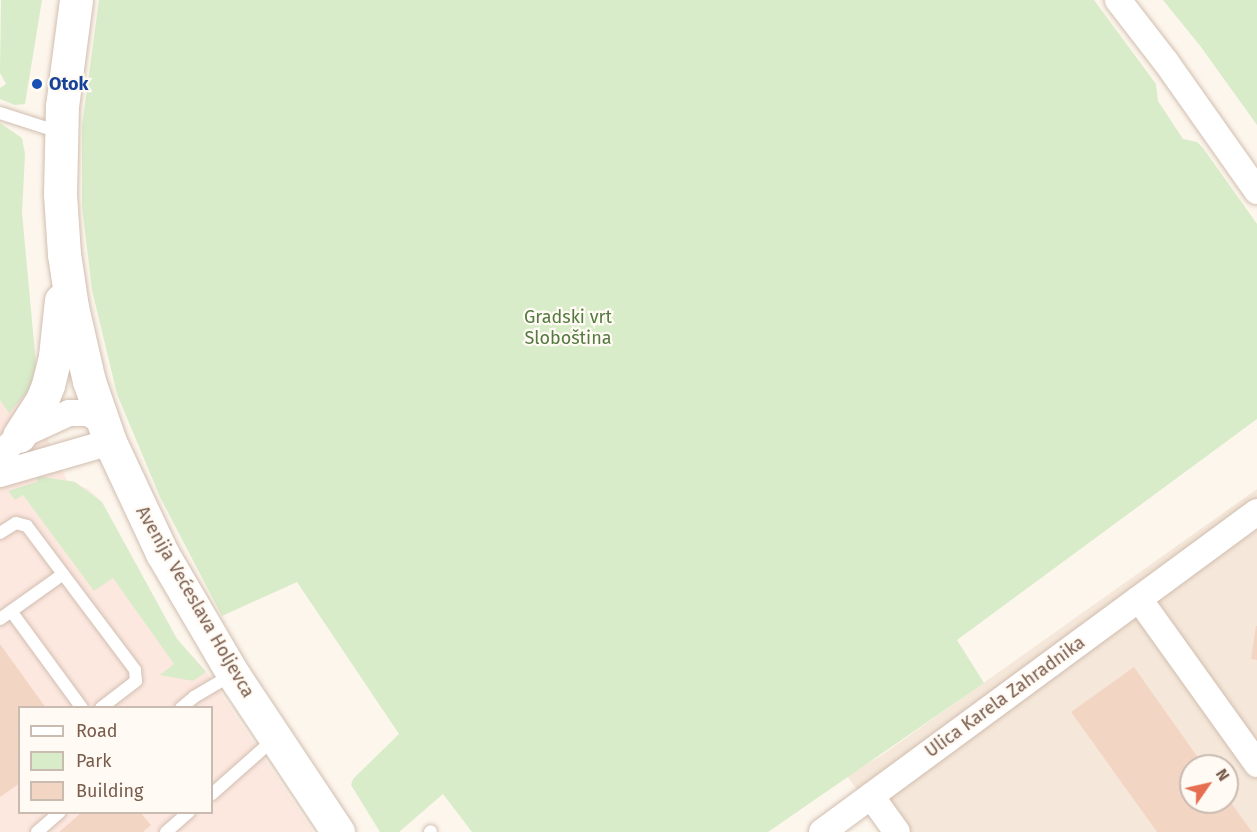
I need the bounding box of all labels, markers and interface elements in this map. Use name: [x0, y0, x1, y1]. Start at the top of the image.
place label: Otok: [49, 73, 89, 95]
marker: Otok: [30, 77, 44, 91]
park label: Gradski vrt Sloboština: [524, 307, 612, 350]
street label: Avenija Većeslava Holjevca: [131, 502, 259, 702]
street label: Ulica Karela Zahradnika: [921, 632, 1089, 762]
legend: [18, 706, 213, 814]
text: Road: [76, 720, 118, 742]
text: Park: [76, 750, 111, 772]
north arrow: [1179, 754, 1239, 814]
text: N: [1212, 765, 1234, 784]
text: Building: [76, 780, 143, 802]

